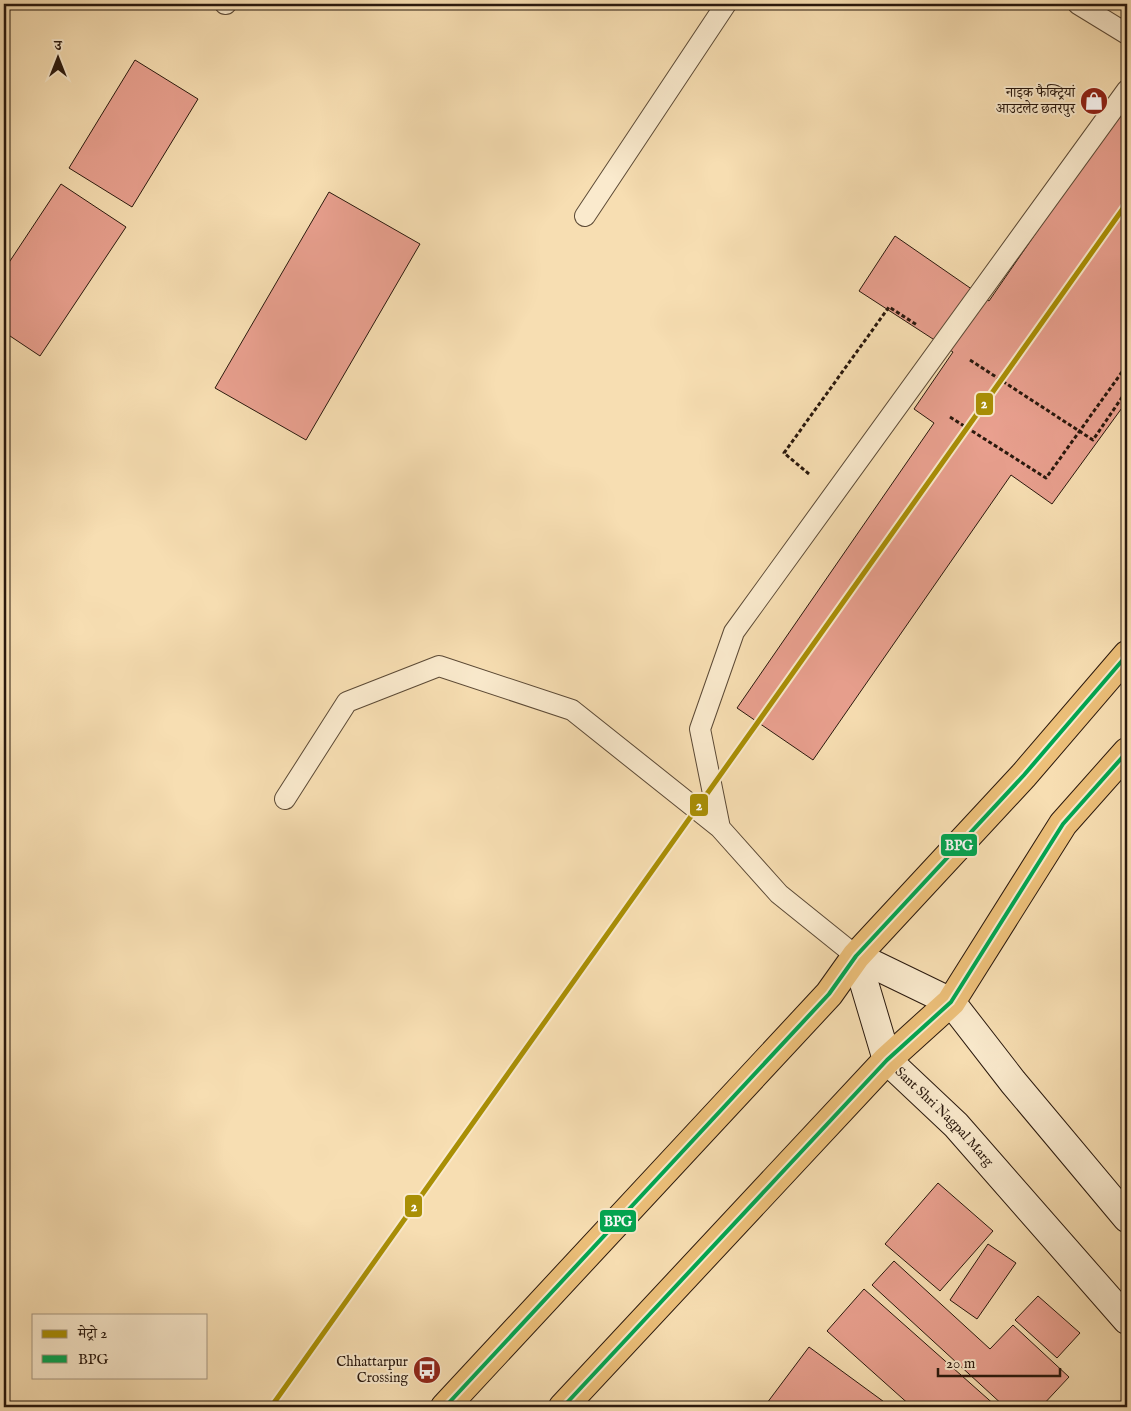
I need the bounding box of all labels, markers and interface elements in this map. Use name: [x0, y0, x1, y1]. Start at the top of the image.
north arrow: [32, 32, 82, 82]
text: उ: [53, 37, 62, 55]
place label: नाइक फैक्ट्रियां आउटलेट छतरपुर: [996, 83, 1076, 118]
shop icon: नाइक फैक्ट्रियां आउटलेट छतरपुर: [1079, 86, 1109, 116]
line badge: 2: [975, 392, 994, 416]
text: 2: [981, 395, 988, 413]
line badge: 2: [689, 793, 709, 817]
text: 2: [696, 797, 703, 815]
line badge: BPG: [940, 833, 978, 857]
text: BPG: [945, 837, 974, 855]
street label: Sant Shri Nagpal Marg: [891, 1063, 997, 1170]
line badge: 2: [404, 1194, 423, 1218]
text: 2: [411, 1198, 418, 1216]
line badge: BPG: [599, 1209, 637, 1233]
text: BPG: [604, 1213, 633, 1231]
legend: [32, 1314, 208, 1378]
text: मेट्रो 2: [77, 1324, 107, 1343]
scale bar: [938, 1346, 1061, 1378]
text: BPG: [78, 1350, 109, 1369]
place label: Chhattarpur Crossing: [336, 1353, 408, 1387]
text: 20 m: [946, 1354, 976, 1373]
bus stop icon: Chhattarpur Crossing: [412, 1355, 442, 1385]

